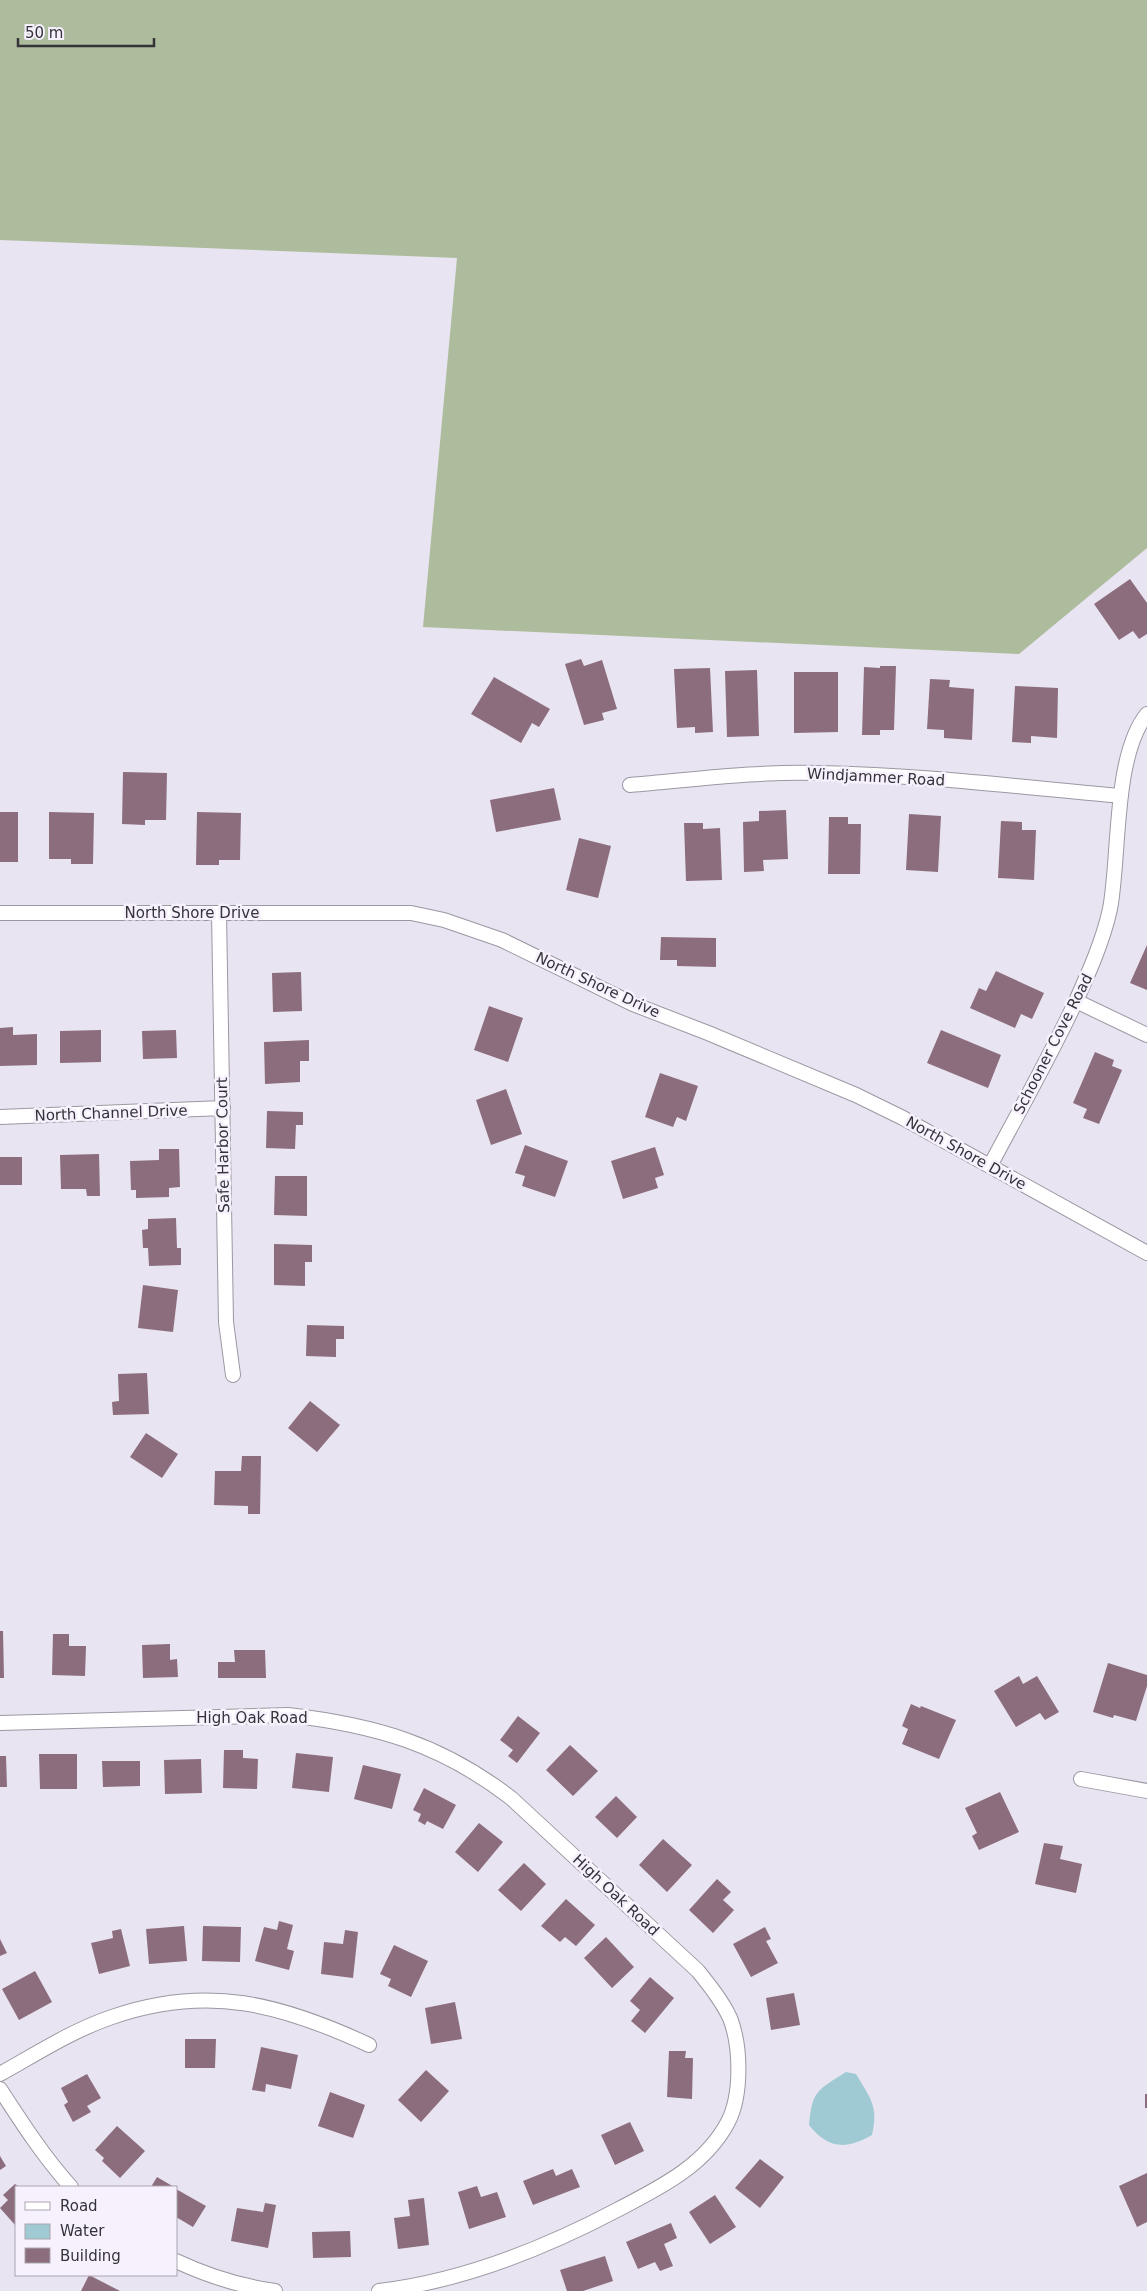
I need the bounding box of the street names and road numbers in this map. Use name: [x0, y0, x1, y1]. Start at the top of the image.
street label: Windjammer Road: [807, 764, 945, 790]
street label: North Shore Drive: [125, 904, 259, 922]
street label: North Shore Drive: [533, 948, 663, 1022]
street label: Schooner Cove Road: [1010, 971, 1096, 1117]
street label: Safe Harbor Court: [213, 1077, 233, 1213]
street label: North Channel Drive: [34, 1101, 188, 1125]
street label: North Shore Drive: [903, 1112, 1029, 1194]
street label: High Oak Road: [196, 1709, 308, 1727]
street label: High Oak Road: [569, 1850, 663, 1940]

